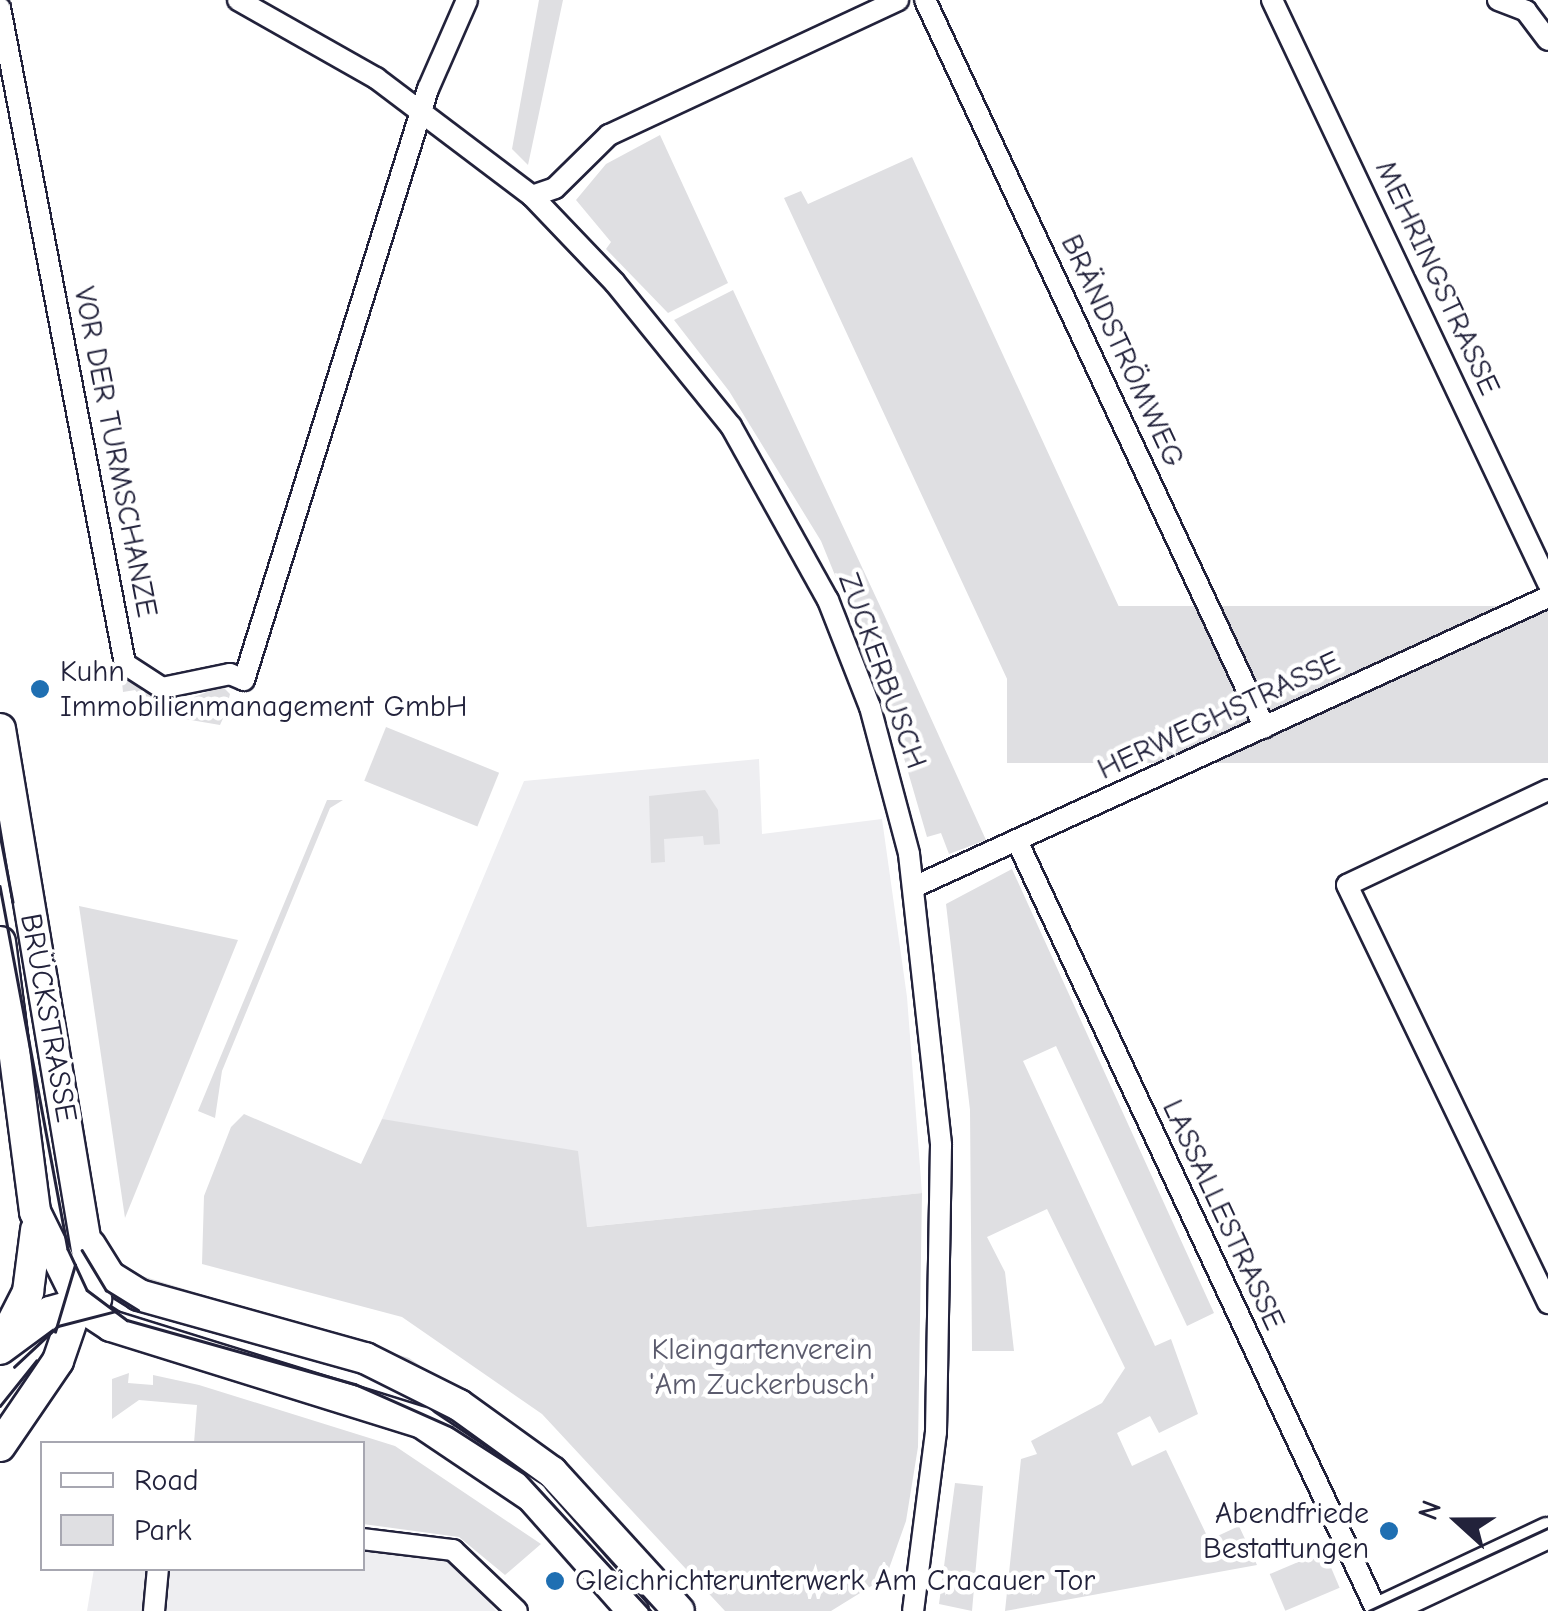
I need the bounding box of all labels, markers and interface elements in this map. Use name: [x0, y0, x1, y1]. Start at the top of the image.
street label: MEHRINGSTRASSE: [1367, 155, 1507, 401]
street label: BRÄNDSTRÖMWEG: [1052, 229, 1192, 473]
street label: VOR DER TURMSCHANZE: [65, 284, 165, 620]
street label: ZUCKERBUSCH: [830, 568, 934, 774]
street label: HERWEGHSTRASSE: [1092, 644, 1346, 788]
place label: Kuhn Immobilienmanagement GmbH: [60, 654, 467, 724]
marker: Kuhn Immobilienmanagement GmbH: [29, 678, 51, 700]
street label: BRÜCKSTRASSE: [12, 911, 84, 1125]
street label: LASSALLESTRASSE: [1154, 1094, 1292, 1336]
park label: Kleingartenverein 'Am Zuckerbusch': [649, 1332, 875, 1402]
legend: [40, 1441, 365, 1571]
text: Road: [134, 1463, 199, 1498]
north arrow: [1408, 1471, 1508, 1571]
place label: Abendfriede Bestattungen: [1203, 1496, 1369, 1566]
text: N: [1412, 1496, 1448, 1525]
text: Park: [134, 1513, 191, 1548]
marker: Abendfriede Bestattungen: [1378, 1520, 1400, 1542]
place label: Gleichrichterunterwerk Am Cracauer Tor: [575, 1563, 1095, 1599]
marker: Gleichrichterunterwerk Am Cracauer Tor: [544, 1570, 566, 1592]

